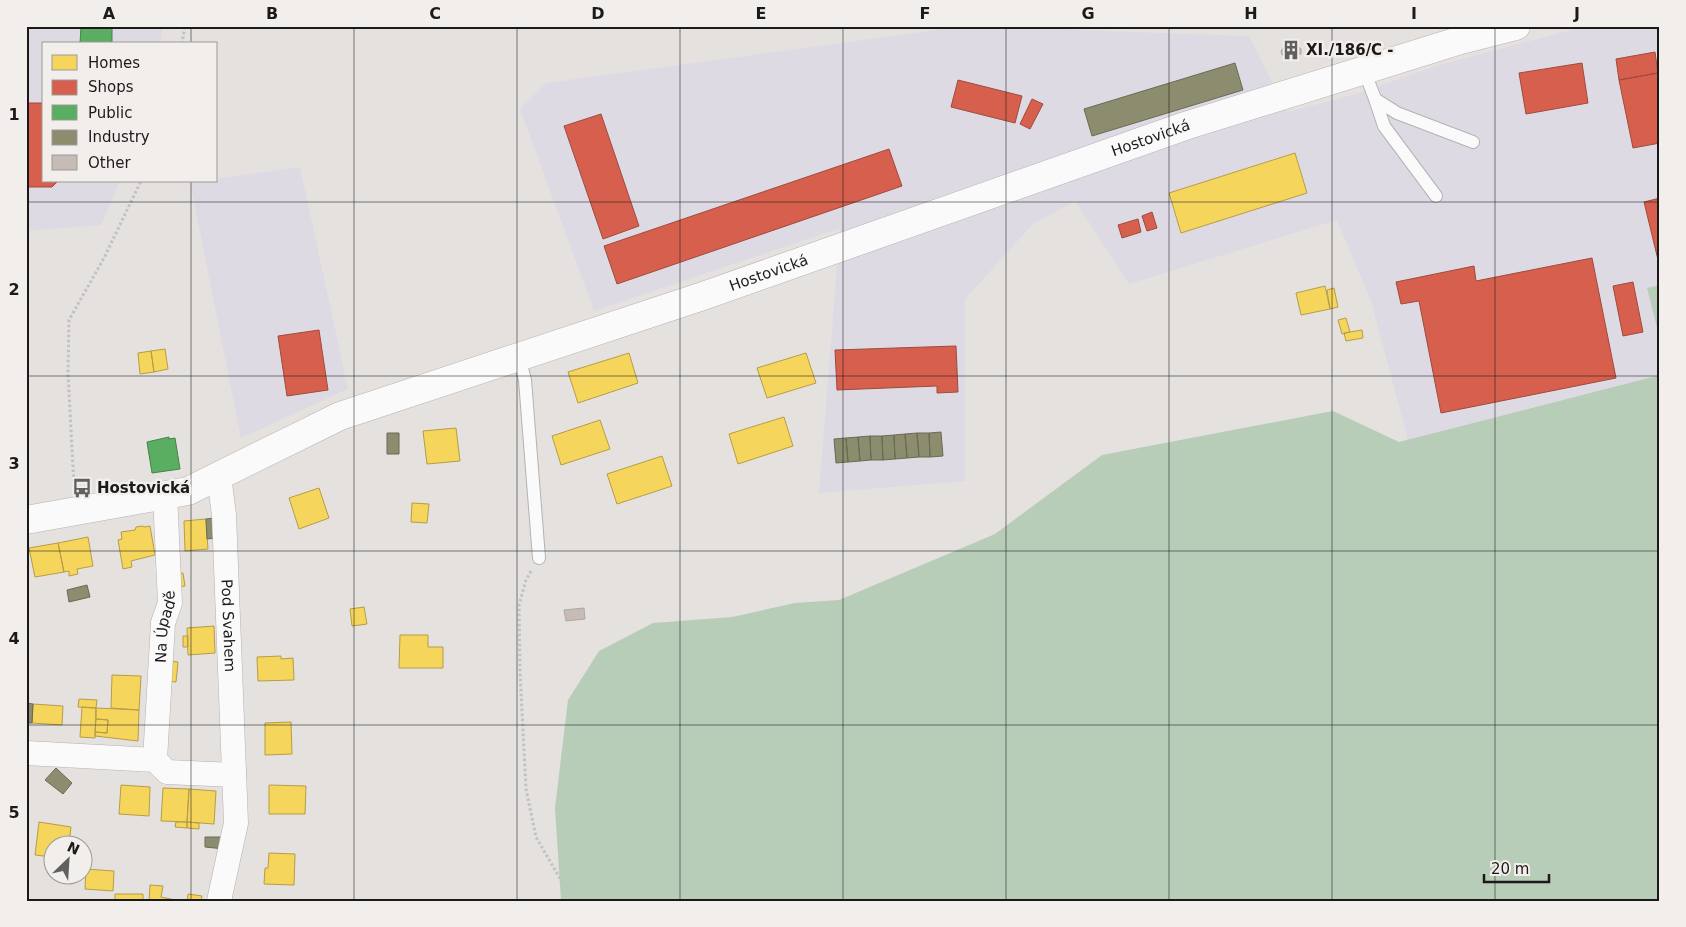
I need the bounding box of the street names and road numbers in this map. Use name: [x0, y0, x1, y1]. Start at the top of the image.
street label: Hostovická: [1109, 116, 1192, 160]
street label: Hostovická: [727, 251, 810, 295]
street label: Pod Svahem: [218, 579, 239, 672]
street label: Na Úpadě: [152, 590, 180, 664]

